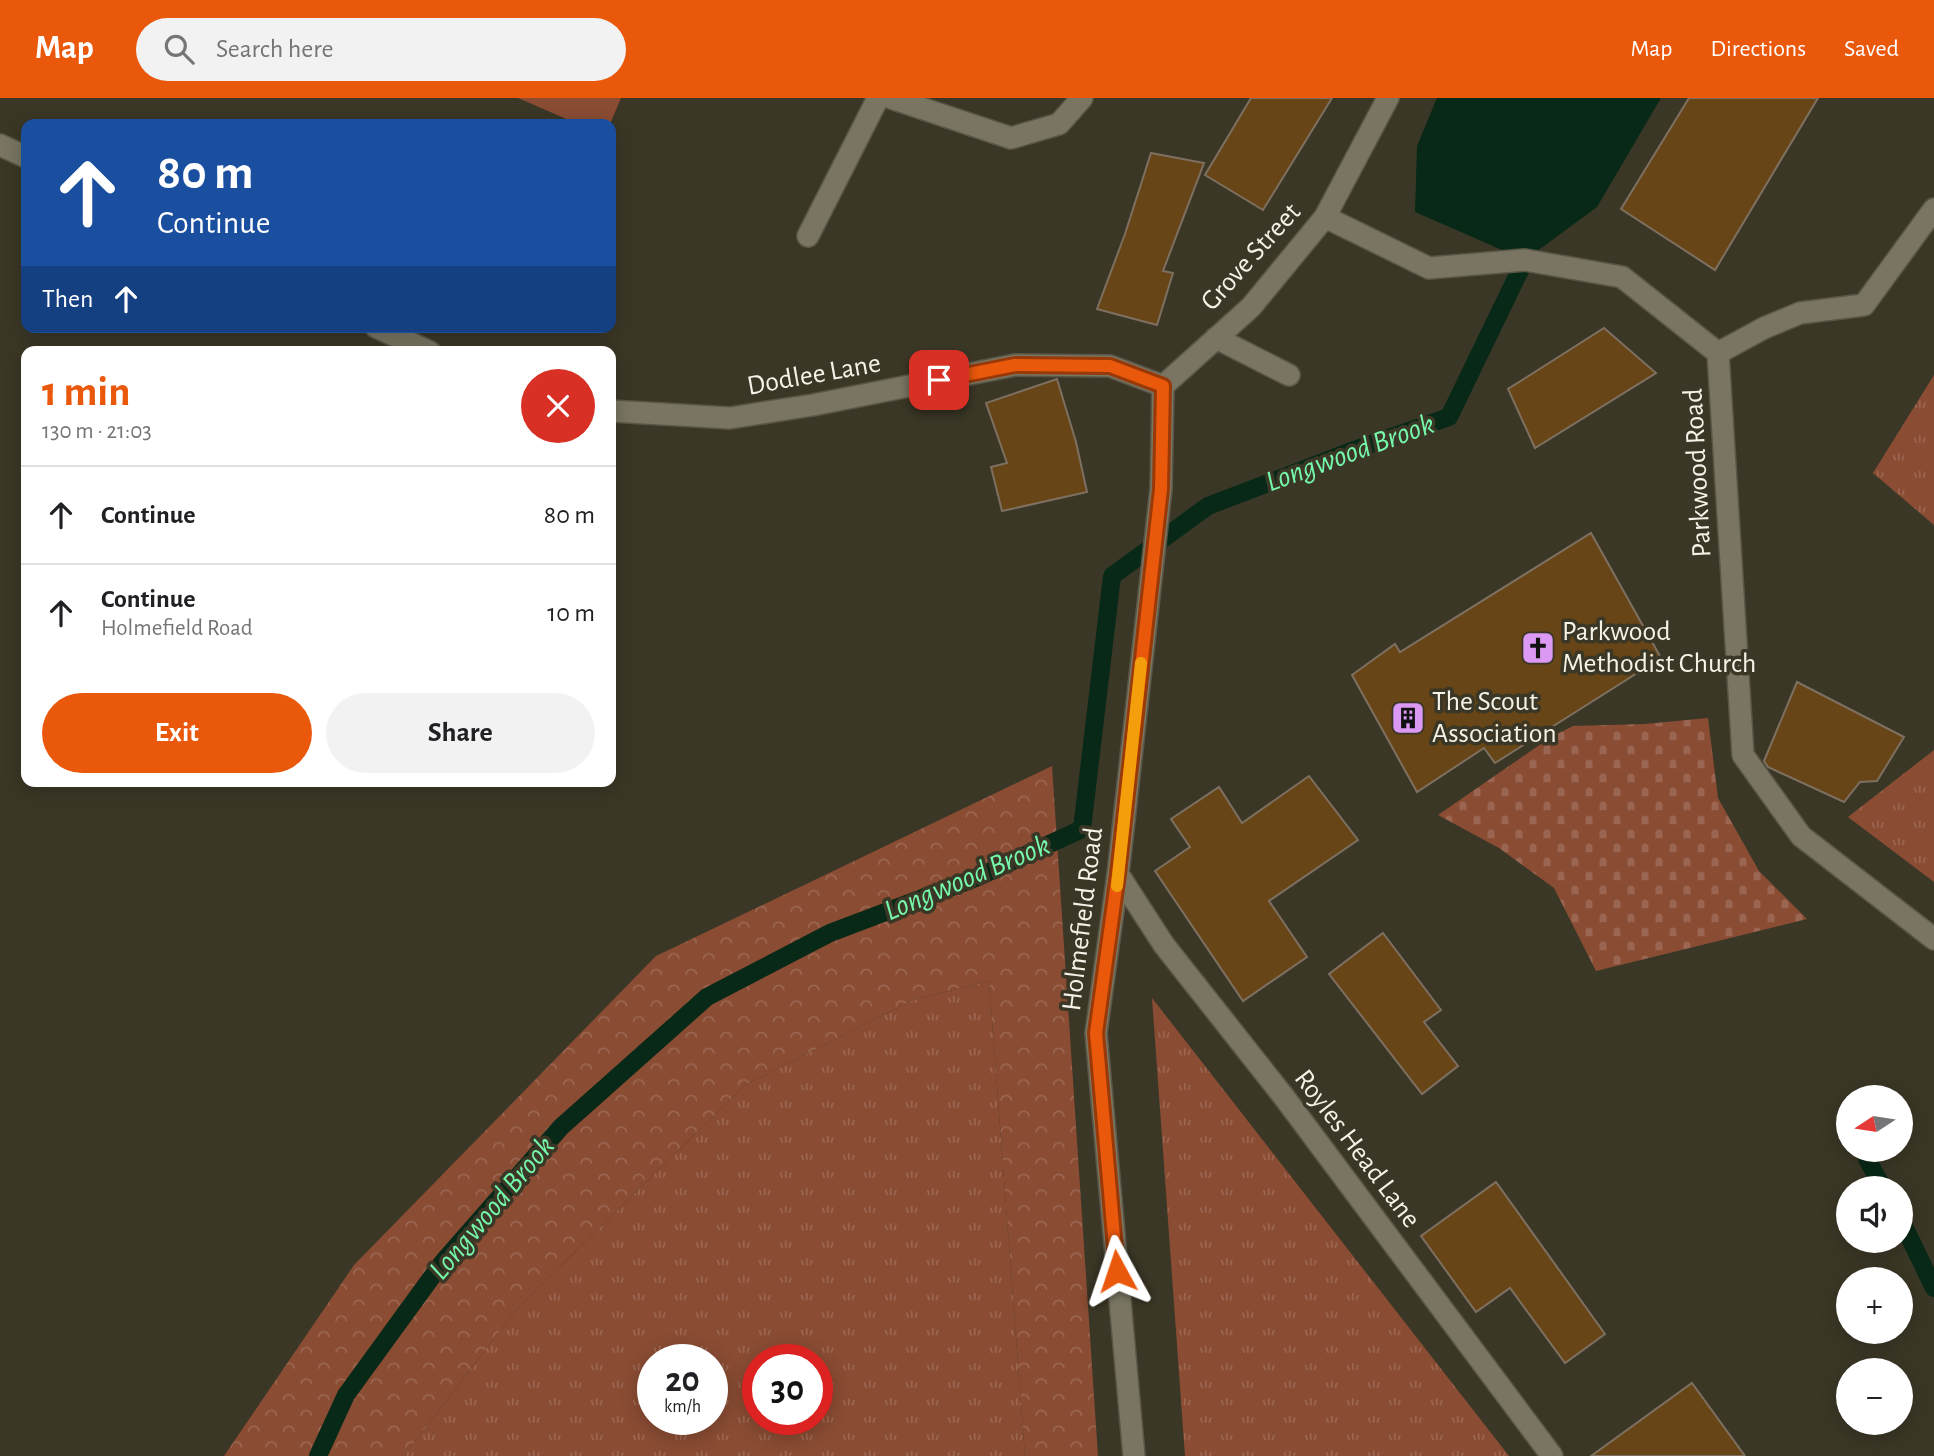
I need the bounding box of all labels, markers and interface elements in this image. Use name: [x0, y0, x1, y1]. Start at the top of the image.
search box: [136, 18, 626, 81]
icon: search: [160, 30, 198, 68]
text: Map: [35, 32, 94, 65]
text: Search here: [216, 36, 334, 62]
text: Map: [1630, 37, 1672, 61]
text: Directions: [1710, 37, 1806, 61]
text: Saved: [1844, 37, 1899, 61]
icon: ahead: [42, 147, 133, 238]
text: 80 m: [157, 149, 254, 198]
street label: Grove Street: [1196, 198, 1306, 316]
text: Continue: [157, 207, 270, 239]
icon: ahead: [107, 280, 145, 318]
text: Then: [42, 286, 93, 312]
street label: Dodlee Lane: [745, 349, 883, 401]
pin: [909, 350, 969, 410]
icon: arrive: [920, 361, 958, 399]
button: close: [521, 369, 595, 443]
text: 1 min: [42, 371, 131, 413]
street label: Parkwood Road: [1680, 388, 1716, 558]
water label: Longwood Brook: [1262, 409, 1438, 497]
text: 130 m · 21:03: [42, 420, 152, 443]
icon: ahead: [42, 496, 80, 534]
text: Continue: [101, 502, 196, 528]
text: 80 m: [544, 502, 595, 528]
text: Continue: [101, 586, 196, 612]
icon: ahead: [42, 594, 80, 632]
text: 10 m: [547, 600, 595, 626]
text: Holmefield Road: [101, 617, 253, 640]
place label: Parkwood Methodist Church: [1562, 618, 1756, 678]
church icon: Parkwood Methodist Church: [1519, 629, 1557, 667]
place label: The Scout Association: [1432, 688, 1557, 748]
button: Exit: [42, 693, 312, 773]
button: Share: [326, 693, 595, 773]
building icon: The Scout Association: [1389, 699, 1427, 737]
street label: Holmefield Road: [1058, 826, 1108, 1012]
water label: Longwood Brook: [880, 830, 1054, 926]
street label: Royles Head Lane: [1289, 1065, 1425, 1233]
north arrow: [1836, 1085, 1913, 1162]
map controls: [1836, 1085, 1913, 1435]
water label: Longwood Brook: [424, 1131, 560, 1285]
button: sound: [1836, 1176, 1913, 1253]
position arrow: [1080, 1234, 1154, 1308]
button: +: [1836, 1267, 1913, 1344]
speed limit sign: 30: [742, 1344, 833, 1435]
button: −: [1836, 1358, 1913, 1435]
text: 20: [665, 1363, 700, 1398]
text: km/h: [664, 1398, 701, 1416]

